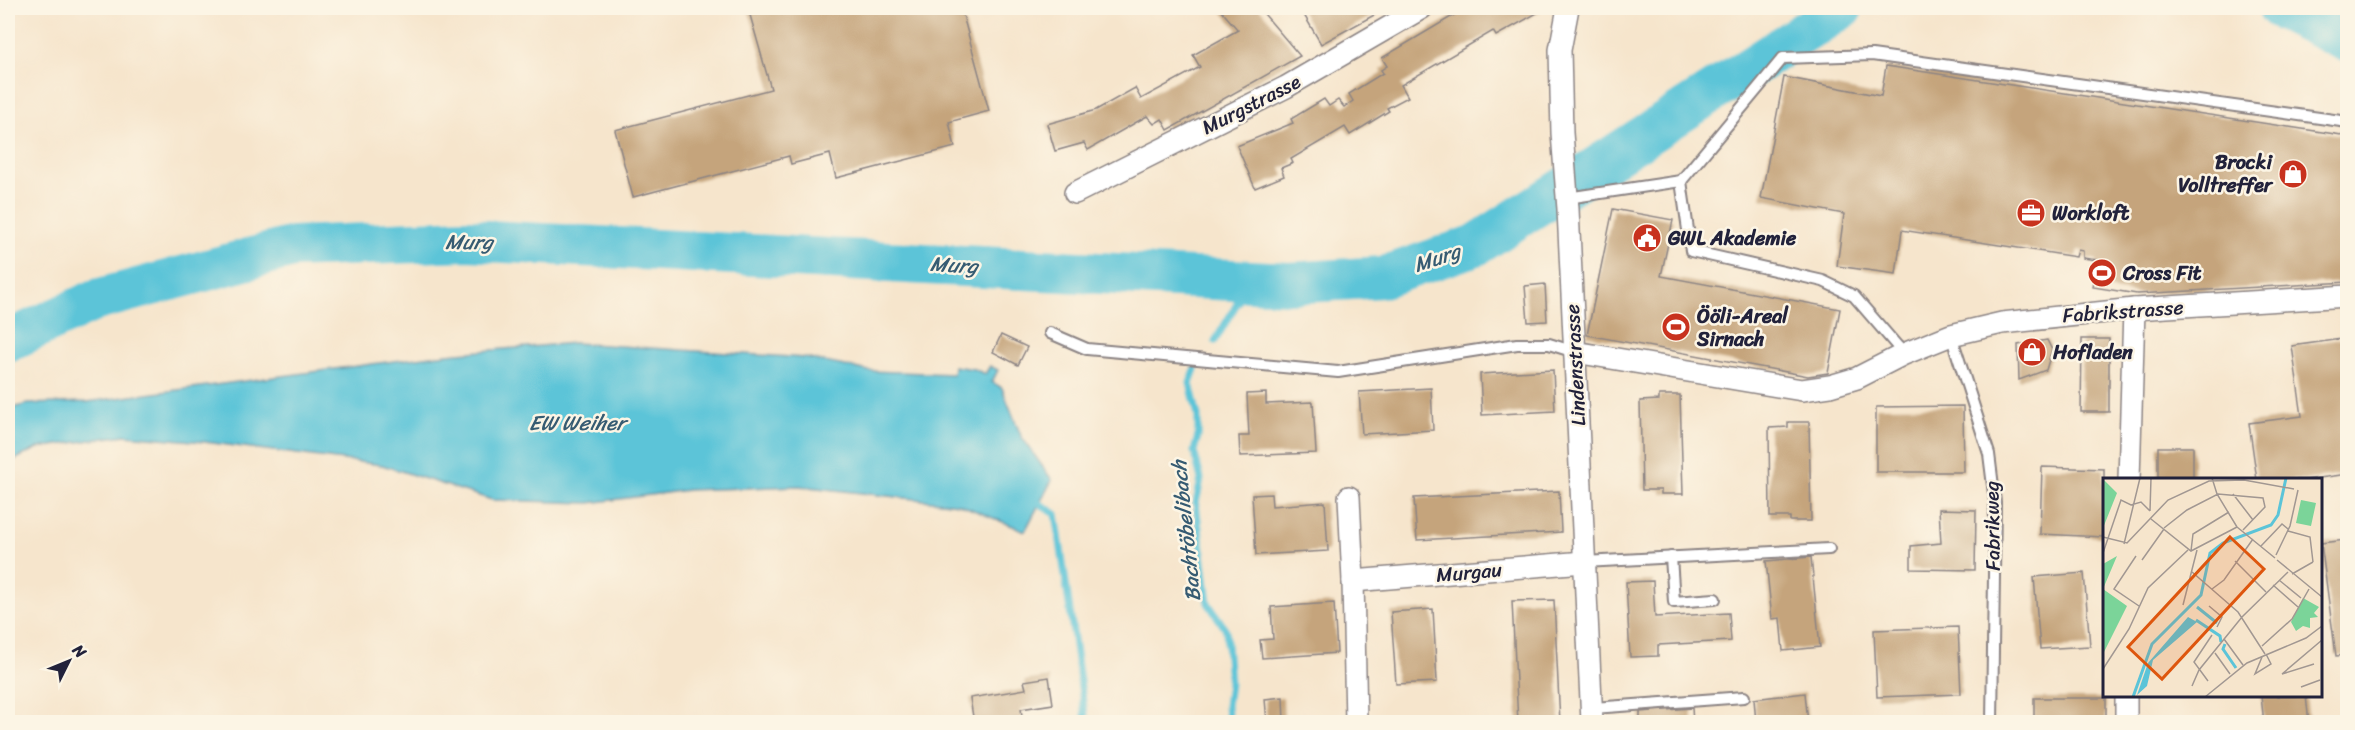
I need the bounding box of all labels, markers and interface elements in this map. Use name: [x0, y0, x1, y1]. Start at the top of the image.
street label: Murgstrasse: [1195, 64, 1307, 144]
place label: Brocki Volltreffer: [2178, 145, 2274, 203]
shop icon: Brocki Volltreffer: [2277, 158, 2309, 190]
place label: Workloft: [2052, 196, 2130, 231]
office icon: Workloft: [2015, 197, 2047, 229]
place label: GWL Akademie: [1667, 221, 1797, 256]
public building icon: GWL Akademie: [1631, 222, 1663, 254]
water label: Murg: [445, 223, 495, 261]
water label: Murg: [1408, 232, 1468, 284]
water label: Murg: [929, 245, 981, 285]
place label: Cross Fit: [2122, 256, 2202, 291]
sports icon: Cross Fit: [2086, 257, 2118, 289]
street label: Fabrikstrasse: [2061, 290, 2185, 333]
place label: Ööli-Areal Sirnach: [1696, 299, 1789, 357]
street label: Lindenstrasse: [1555, 303, 1596, 427]
sports icon: Ööli-Areal Sirnach: [1660, 311, 1692, 343]
place label: Hofladen: [2052, 335, 2133, 370]
shop icon: Hofladen: [2016, 336, 2048, 368]
water label: EW Weiher: [529, 404, 629, 442]
water label: Bachtöbelibach: [1159, 457, 1212, 603]
inset map: [2103, 478, 2322, 697]
street label: Fabrikweg: [1974, 481, 2011, 571]
street label: Murgau: [1435, 552, 1504, 593]
north arrow: [39, 631, 99, 691]
text: N: [65, 636, 95, 666]

